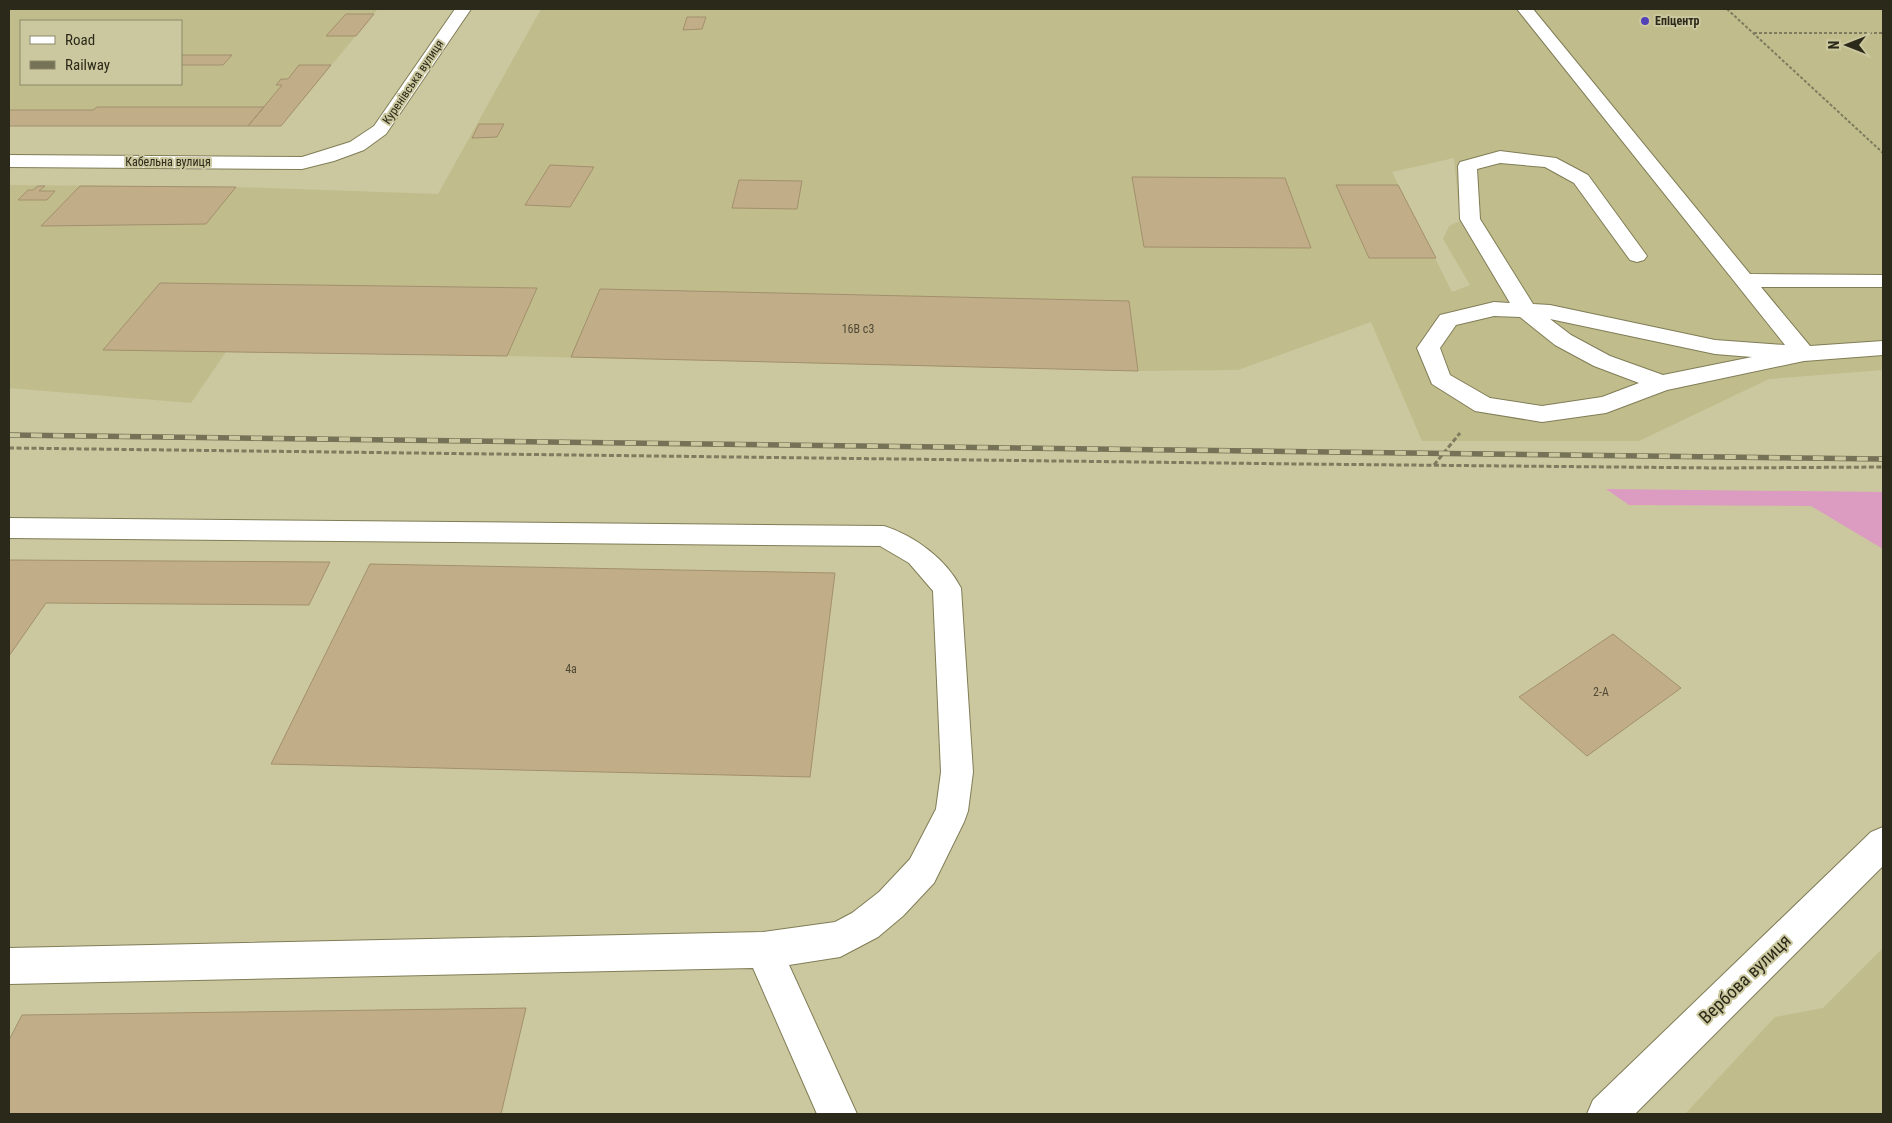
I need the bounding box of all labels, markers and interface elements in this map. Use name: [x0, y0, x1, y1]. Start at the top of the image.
place label: Епіцентр: [1655, 14, 1700, 28]
marker: Епіцентр: [1639, 15, 1651, 27]
legend: [20, 20, 182, 85]
north arrow: [1822, 20, 1872, 70]
text: Road: [65, 31, 95, 49]
street label: Куренівська вулиця: [380, 37, 446, 127]
text: N: [1826, 41, 1842, 49]
text: Railway: [65, 56, 110, 74]
street label: Кабельна вулиця: [125, 155, 211, 169]
house number: 16В c3: [842, 322, 874, 336]
house number: 4а: [565, 662, 577, 676]
house number: 2-А: [1593, 685, 1609, 699]
street label: Вербова вулиця: [1694, 930, 1795, 1028]

